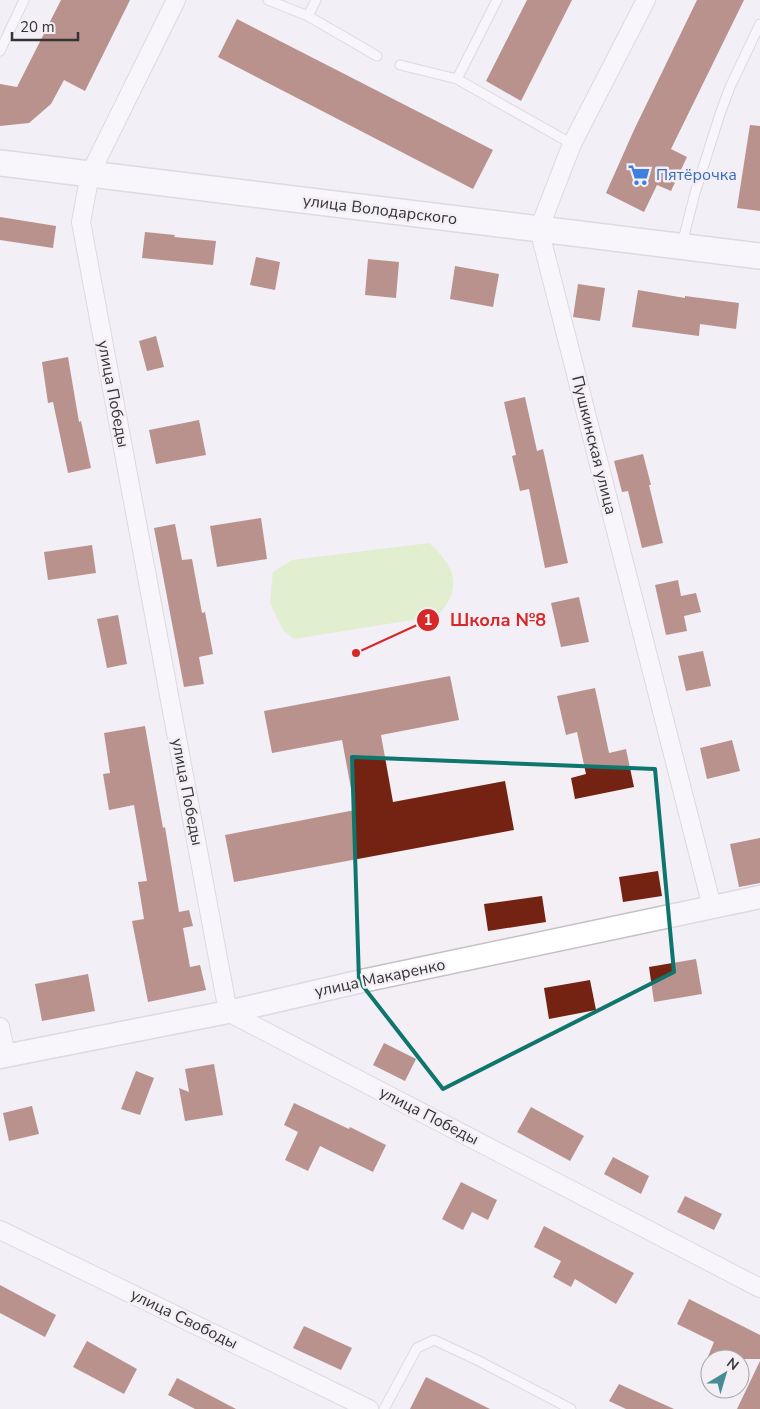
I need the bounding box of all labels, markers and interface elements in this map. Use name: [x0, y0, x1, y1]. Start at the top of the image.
scale bar: [12, 10, 79, 42]
text: 20 m: [20, 17, 55, 37]
supermarket icon: Пятёрочка: [626, 162, 652, 188]
place label: Пятёрочка: [656, 164, 737, 186]
street label: улица Володарского: [302, 190, 458, 230]
street label: улица Победы: [92, 339, 134, 449]
street label: Пушкинская улица: [566, 373, 622, 517]
callout: Школа №8: [415, 604, 556, 637]
text: Школа №8: [450, 608, 546, 632]
text: 1: [423, 610, 433, 630]
street label: улица Победы: [166, 737, 208, 847]
street label: улица Макаренко: [313, 953, 447, 1003]
street label: улица Победы: [376, 1082, 482, 1150]
street label: улица Свободы: [127, 1284, 241, 1354]
north arrow: [700, 1349, 750, 1399]
text: N: [723, 1353, 743, 1375]

